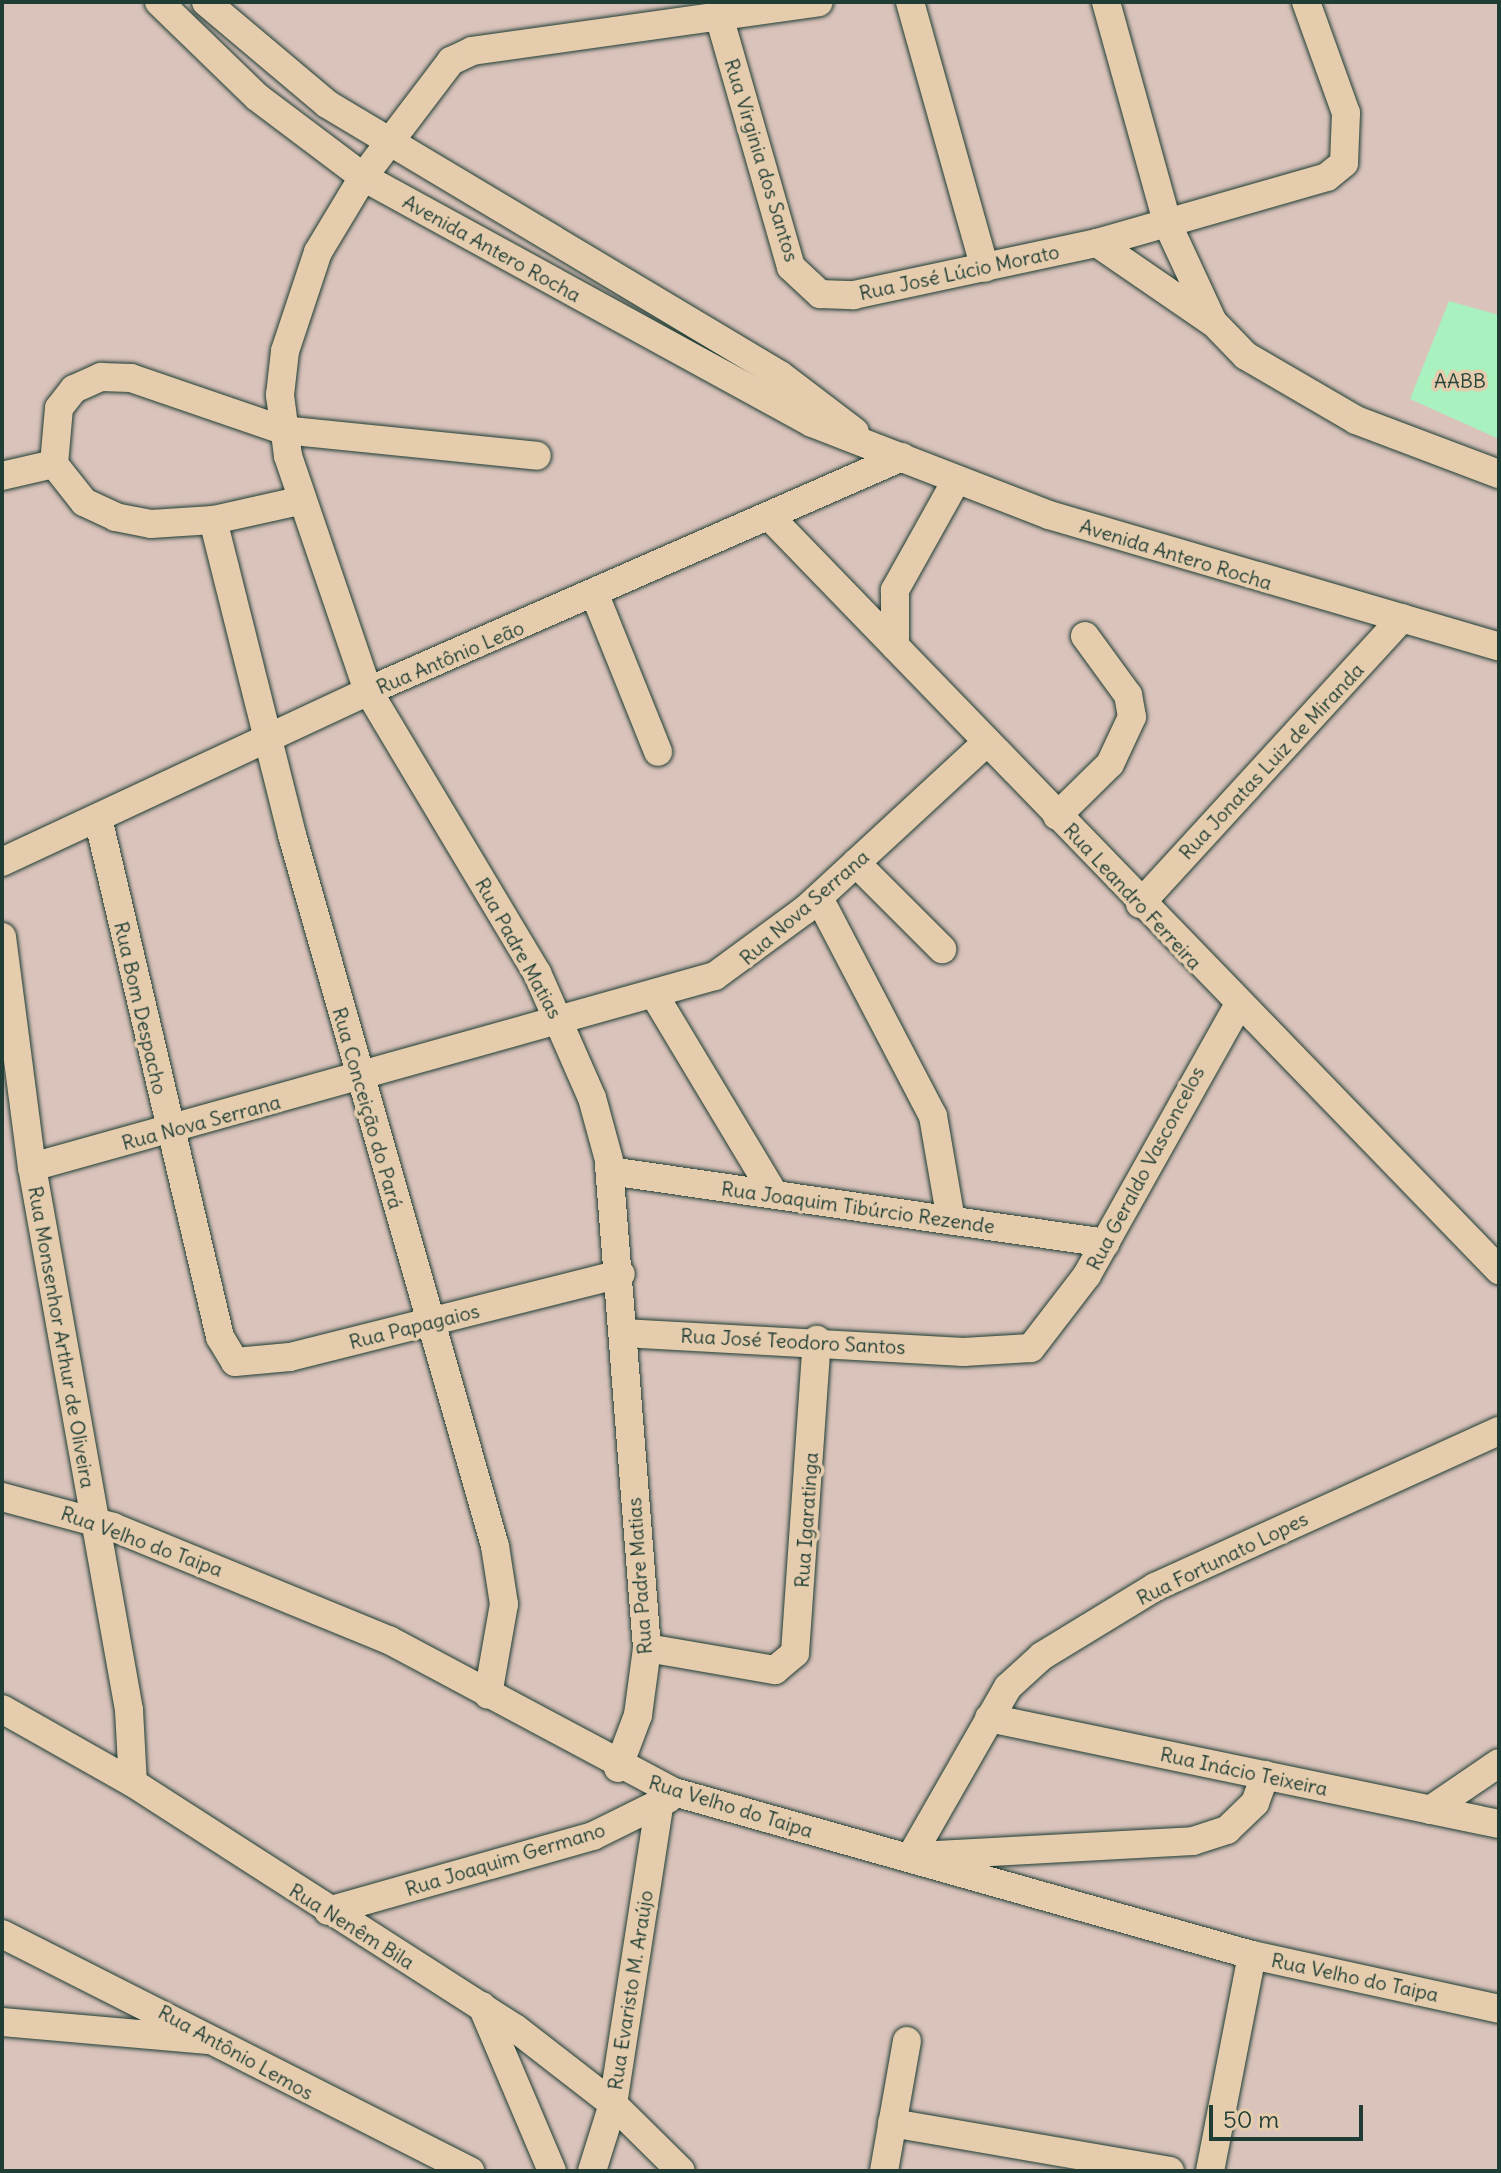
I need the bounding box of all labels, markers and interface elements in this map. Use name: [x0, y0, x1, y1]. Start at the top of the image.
street label: Rua Virginia dos Santos: [720, 56, 804, 264]
street label: Avenida Antero Rocha: [399, 189, 585, 307]
street label: Rua José Lúcio Morato: [857, 239, 1061, 305]
park label: AABB: [1434, 368, 1486, 392]
street label: Avenida Antero Rocha: [1077, 513, 1275, 595]
street label: Rua Antônio Leão: [372, 615, 528, 699]
street label: Rua Jonatas Luiz de Miranda: [1174, 658, 1368, 864]
street label: Rua Leandro Ferreira: [1059, 818, 1207, 974]
street label: Rua Nova Serrana: [734, 844, 874, 970]
street label: Rua Padre Matias: [470, 873, 568, 1023]
street label: Rua Bom Despacho: [109, 919, 173, 1097]
street label: Rua Conceição do Pará: [328, 1004, 408, 1212]
street label: Rua Geraldo Vasconcelos: [1081, 1062, 1209, 1274]
street label: Rua Nova Serrana: [119, 1089, 283, 1155]
street label: Rua Joaquim Tibúrcio Rezende: [720, 1176, 996, 1238]
street label: Rua Monsenhor Arthur de Oliveira: [24, 1184, 100, 1490]
street label: Rua Papagaios: [346, 1298, 482, 1354]
street label: Rua José Teodoro Santos: [680, 1323, 906, 1359]
street label: Rua Igaratinga: [789, 1451, 823, 1589]
street label: Rua Padre Matias: [622, 1497, 656, 1655]
street label: Rua Velho do Taipa: [58, 1501, 226, 1581]
street label: Rua Fortunato Lopes: [1132, 1506, 1312, 1610]
street label: Rua Inácio Teixeira: [1158, 1742, 1330, 1800]
street label: Rua Velho do Taipa: [646, 1770, 816, 1842]
street label: Rua Joaquim Germano: [402, 1817, 608, 1901]
street label: Rua Nenêm Bila: [285, 1878, 419, 1974]
street label: Rua Evaristo M. Araújo: [602, 1888, 658, 2092]
street label: Rua Velho do Taipa: [1269, 1948, 1441, 2006]
street label: Rua Antônio Lemos: [154, 1999, 318, 2105]
scale bar: [1213, 2089, 1367, 2139]
text: 50 m: [1223, 2104, 1279, 2134]

